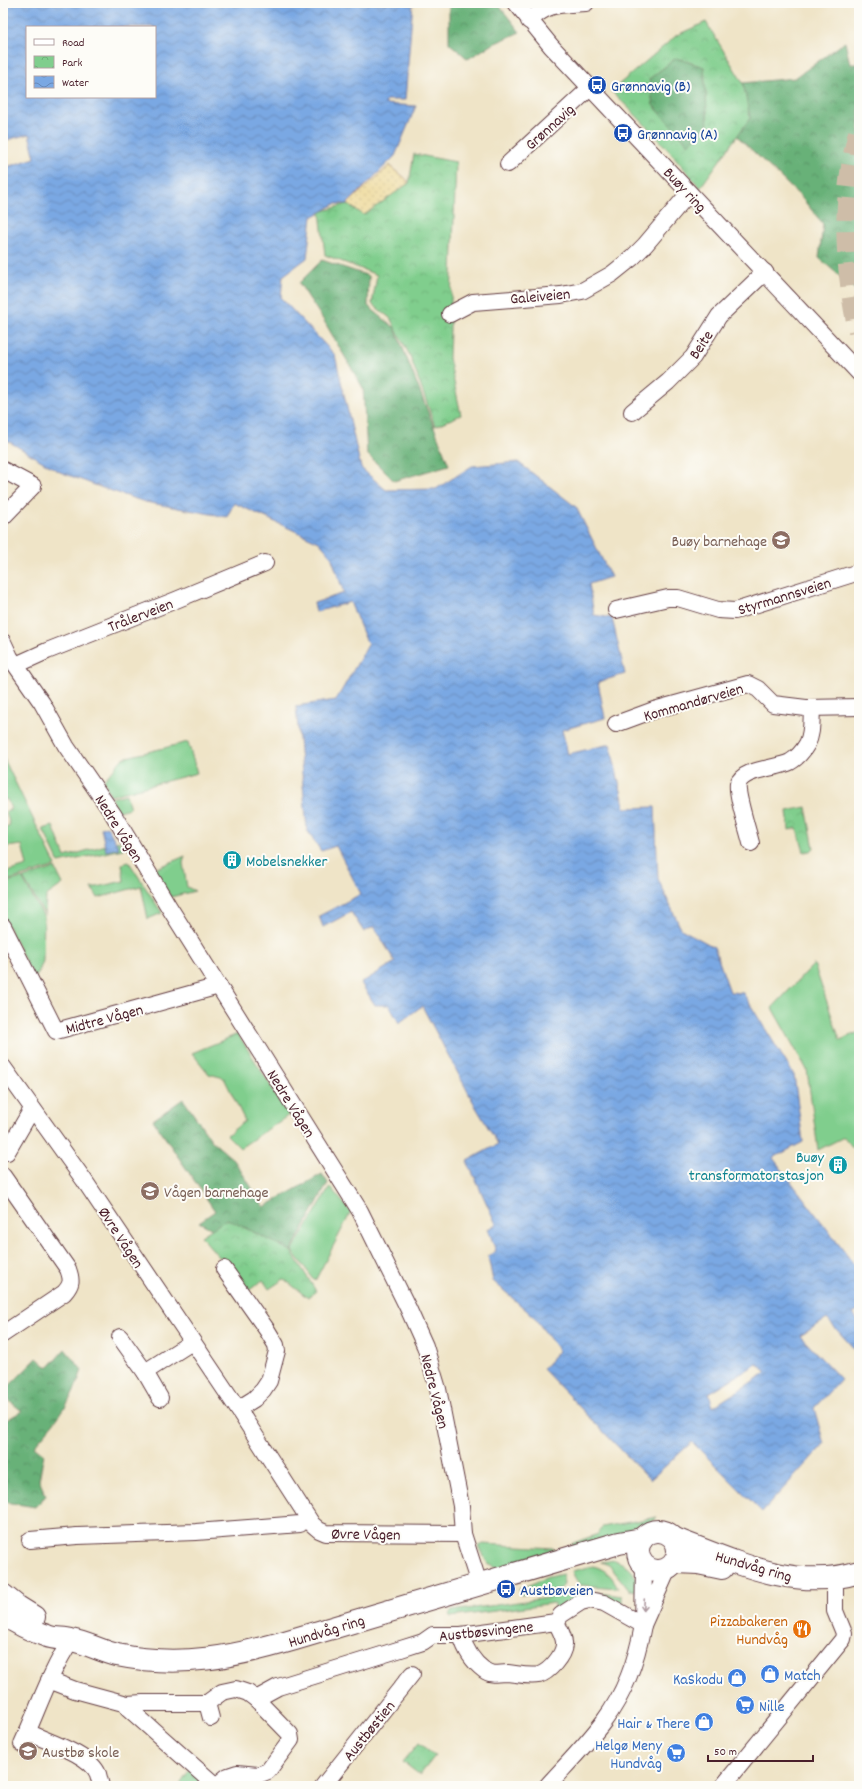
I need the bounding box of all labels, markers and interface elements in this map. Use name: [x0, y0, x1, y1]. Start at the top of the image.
legend: [26, 26, 156, 98]
text: Road: [62, 35, 84, 52]
text: Park: [62, 55, 83, 72]
bus stop icon: Grønnavig (B): [586, 74, 608, 96]
text: Water: [62, 75, 89, 92]
place label: Grønnavig (B): [611, 76, 690, 99]
street label: Grønnavig: [521, 99, 581, 156]
bus stop icon: Grønnavig (A): [612, 122, 634, 144]
place label: Grønnavig (A): [637, 124, 717, 147]
street label: Buøy ring: [657, 163, 711, 219]
street label: Galeiveien: [509, 283, 571, 312]
street label: Beite: [684, 326, 720, 364]
school or university icon: Buøy barnehage: [770, 529, 792, 551]
place label: Buøy barnehage: [672, 531, 767, 554]
street label: Styrmannsveien: [735, 572, 834, 622]
street label: Trålerveien: [105, 593, 177, 639]
street label: Kommandørveien: [641, 678, 746, 729]
street label: Nedre Vågen: [88, 791, 148, 868]
building icon: Mobelsnekker: [221, 849, 243, 871]
place label: Mobelsnekker: [246, 851, 328, 874]
street label: Midtre Vågen: [63, 999, 146, 1042]
street label: Nedre Vågen: [260, 1066, 320, 1143]
place label: Buøy transformatorstasjon: [689, 1147, 825, 1188]
building icon: Buøy transformatorstasjon: [827, 1154, 849, 1176]
school or university icon: Vågen barnehage: [139, 1180, 161, 1202]
place label: Vågen barnehage: [164, 1182, 268, 1205]
street label: Øvre Vågen: [91, 1203, 148, 1274]
street label: Nedre Vågen: [413, 1352, 454, 1431]
street label: Øvre Vågen: [331, 1523, 401, 1548]
street label: Hundvåg ring: [712, 1546, 794, 1589]
bus stop icon: Austbøveien: [495, 1578, 517, 1600]
place label: Austbøveien: [520, 1580, 593, 1603]
one-way arrow: [640, 1598, 648, 1611]
street label: Hundvåg ring: [286, 1610, 368, 1655]
place label: Pizzabakeren Hundvåg: [710, 1611, 788, 1652]
street label: Austbøsvingene: [438, 1616, 534, 1649]
restaurant icon: Pizzabakeren Hundvåg: [791, 1618, 813, 1640]
shop icon: Match: [759, 1663, 781, 1685]
place label: Match: [784, 1665, 821, 1688]
shop icon: KaSkodu: [726, 1667, 748, 1689]
place label: KaSkodu: [673, 1669, 723, 1692]
supermarket icon: Nille: [734, 1694, 756, 1716]
street label: Austbøstien: [338, 1696, 402, 1767]
place label: Nille: [759, 1696, 785, 1719]
shop icon: Hair & There: [693, 1711, 715, 1733]
place label: Hair & There: [617, 1713, 690, 1736]
place label: Helgø Meny Hundvåg: [595, 1735, 663, 1776]
scale bar: [708, 1737, 813, 1763]
school or university icon: Austbø skole: [17, 1740, 39, 1762]
place label: Austbø skole: [42, 1742, 119, 1765]
supermarket icon: Helgø Meny Hundvåg: [665, 1742, 687, 1764]
text: 50 m: [714, 1744, 737, 1761]

